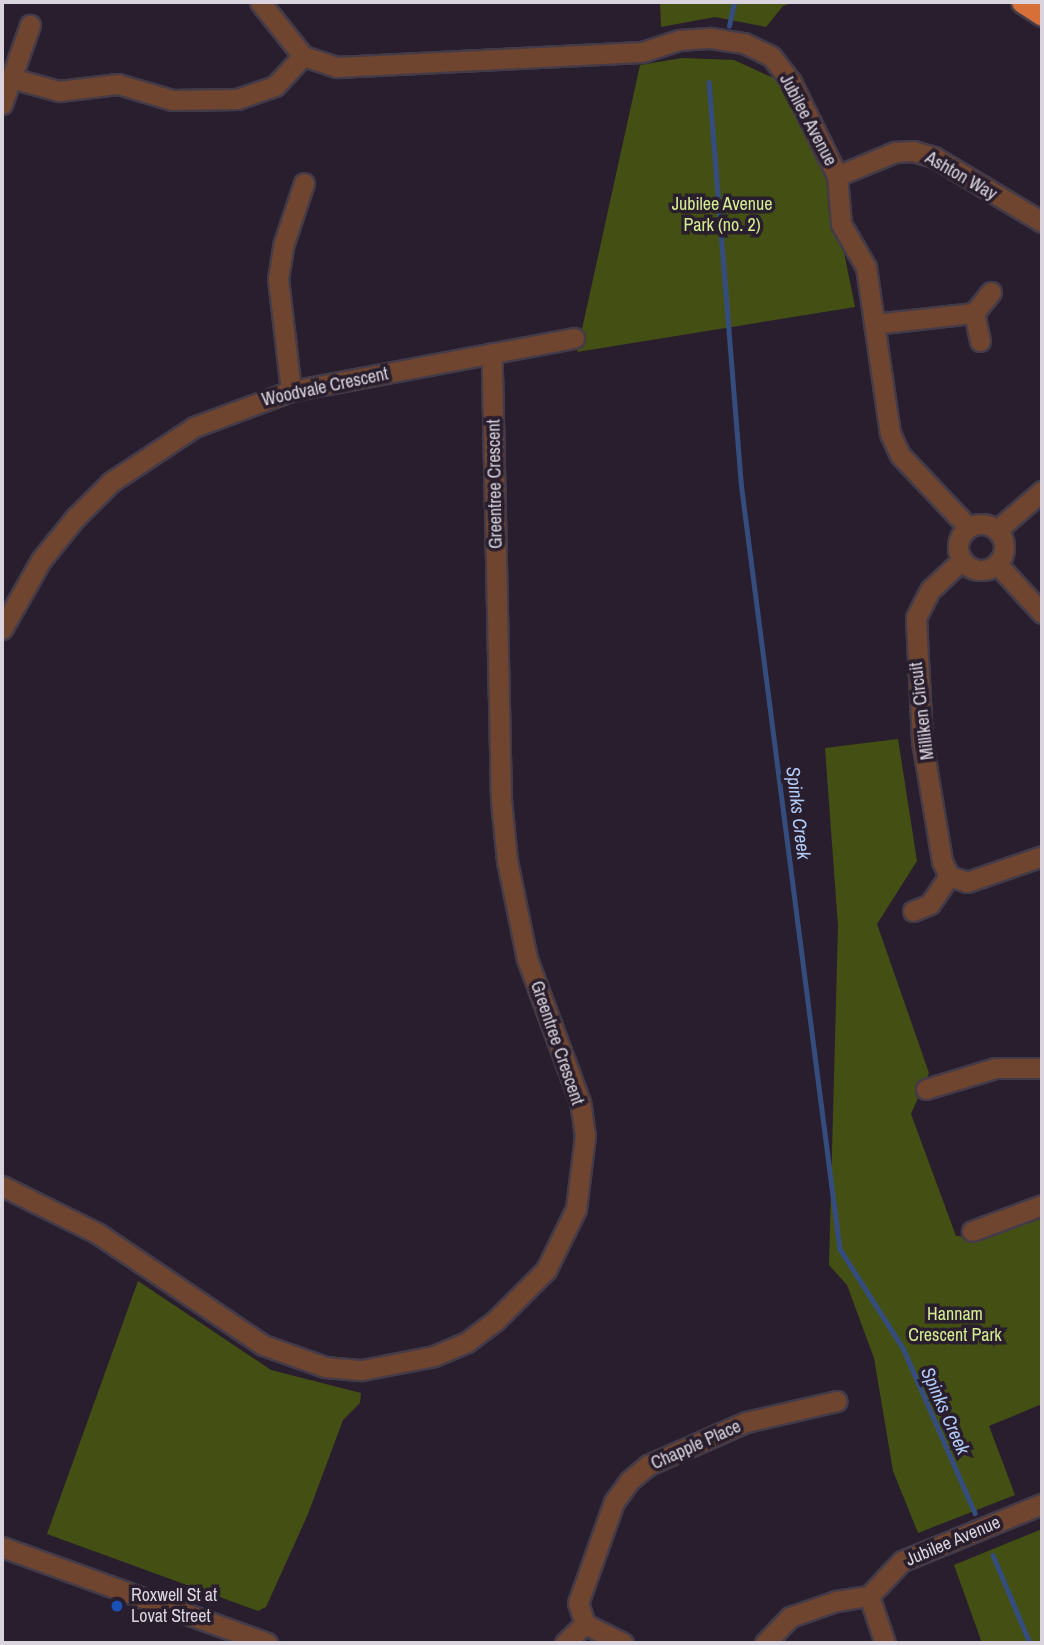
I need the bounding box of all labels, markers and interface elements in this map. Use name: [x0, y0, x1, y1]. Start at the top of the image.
street label: Jubilee Avenue: [775, 70, 841, 170]
street label: Ashton Way: [921, 147, 1001, 205]
park label: Jubilee Avenue Park (no. 2): [671, 194, 773, 236]
street label: Woodvale Crescent: [260, 363, 390, 411]
street label: Greentree Crescent: [483, 419, 507, 549]
street label: Milliken Circuit: [905, 661, 939, 761]
water label: Spinks Creek: [781, 765, 815, 861]
street label: Greentree Crescent: [526, 978, 588, 1108]
park label: Hannam Crescent Park: [908, 1304, 1002, 1346]
water label: Spinks Creek: [916, 1364, 974, 1458]
street label: Chapple Place: [648, 1416, 744, 1474]
street label: Jubilee Avenue: [902, 1511, 1004, 1571]
place label: Roxwell St at Lovat Street: [131, 1585, 217, 1628]
marker: Roxwell St at Lovat Street: [109, 1598, 125, 1614]

